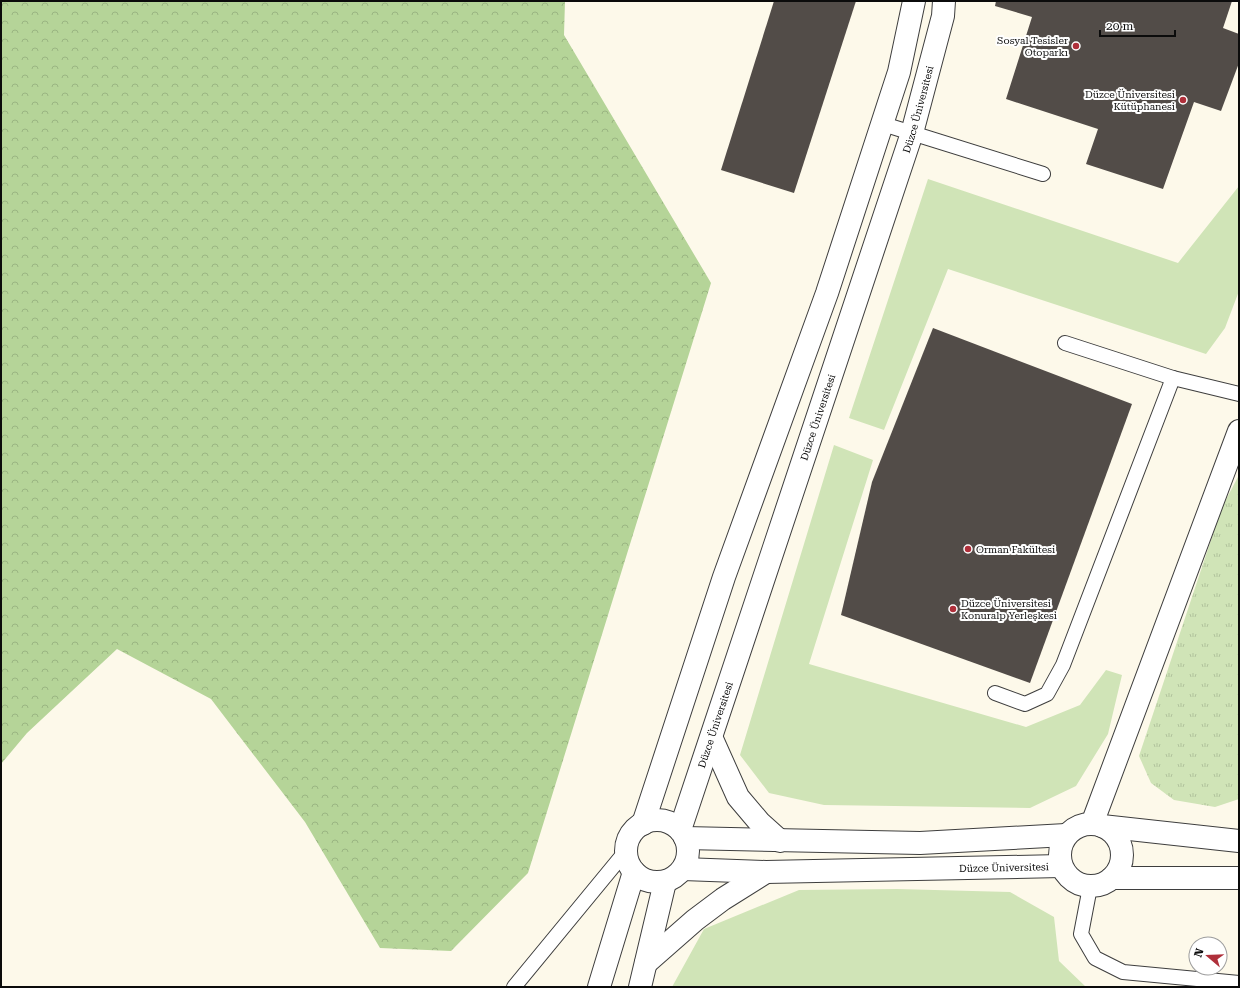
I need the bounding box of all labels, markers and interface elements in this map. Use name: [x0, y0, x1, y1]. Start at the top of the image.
scale bar: [1100, 12, 1175, 38]
text: 20 m: [1106, 19, 1133, 33]
place label: Sosyal Tesisler Otoparkı: [997, 35, 1068, 58]
marker: Sosyal Tesisler Otoparkı: [1071, 41, 1081, 51]
street label: Düzce Üniversitesi: [900, 64, 935, 154]
place label: Düzce Üniversitesi Kütüphanesi: [1085, 89, 1175, 112]
marker: Düzce Üniversitesi Kütüphanesi: [1178, 95, 1188, 105]
street label: Düzce Üniversitesi: [798, 373, 837, 462]
marker: Orman Fakültesi: [963, 544, 973, 554]
place label: Orman Fakültesi: [976, 544, 1055, 555]
place label: Düzce Üniversitesi Konuralp Yerleşkesi: [961, 598, 1057, 621]
marker: Düzce Üniversitesi Konuralp Yerleşkesi: [948, 604, 958, 614]
street label: Düzce Üniversitesi: [696, 680, 734, 769]
street label: Düzce Üniversitesi: [959, 861, 1049, 874]
north arrow: [1188, 936, 1228, 976]
text: N: [1191, 946, 1207, 959]

